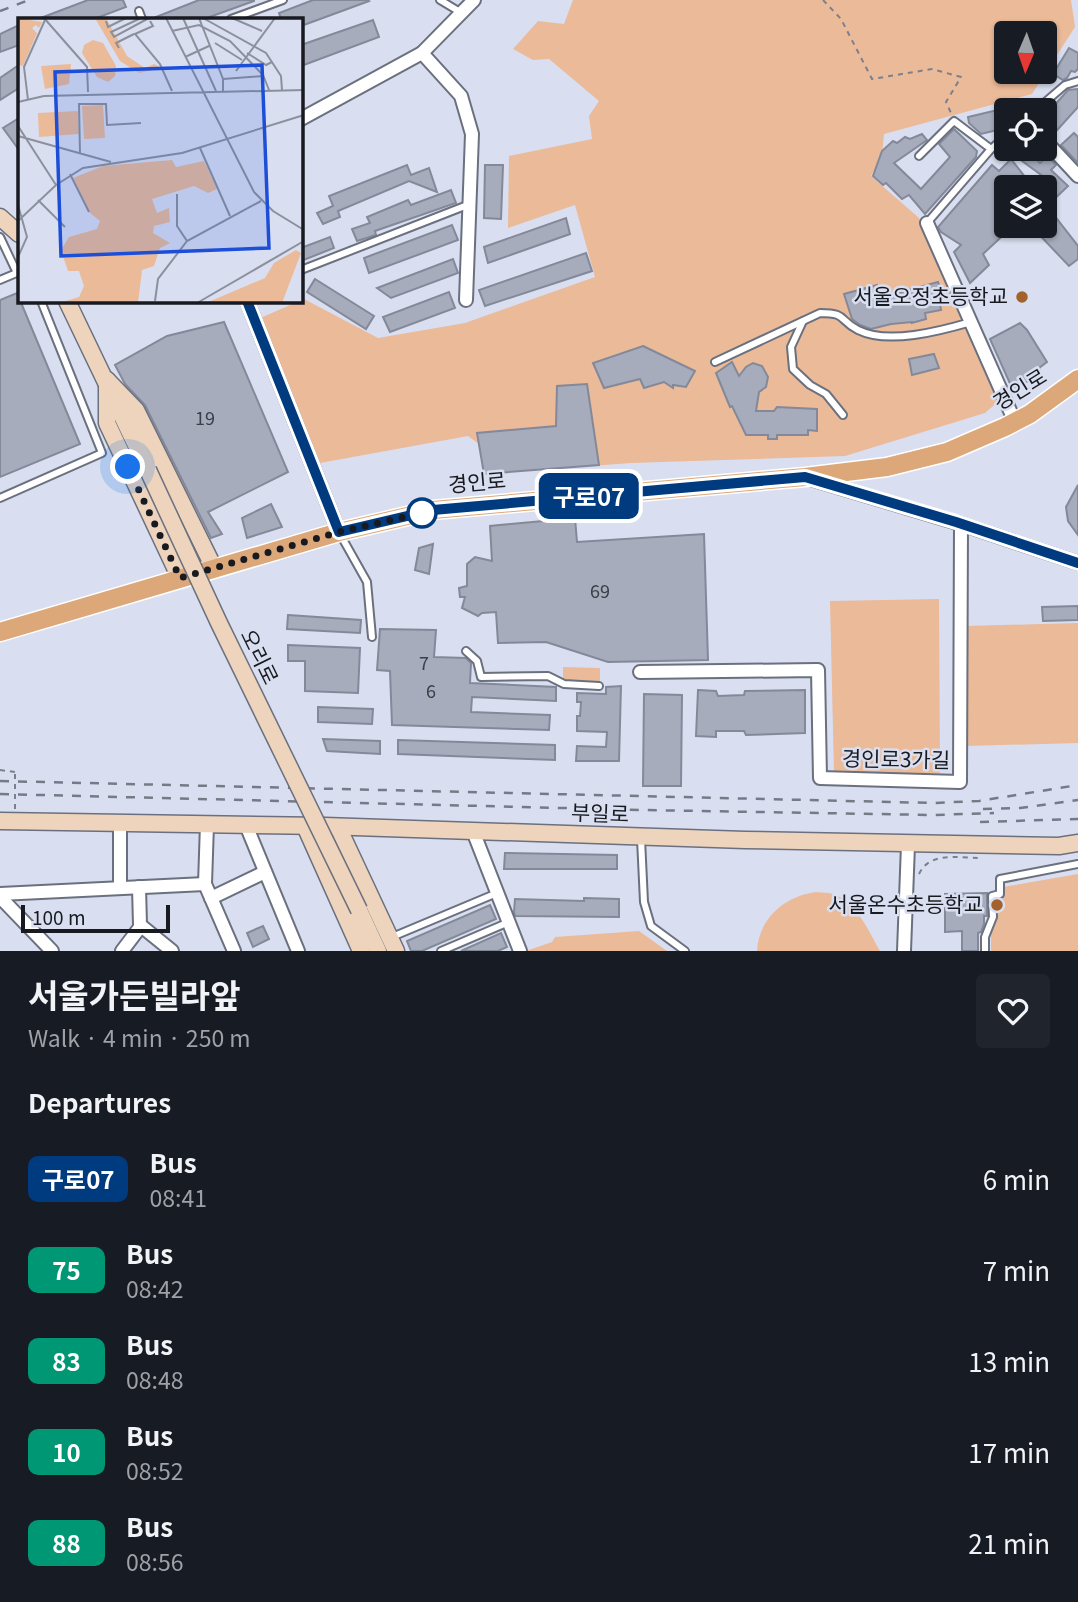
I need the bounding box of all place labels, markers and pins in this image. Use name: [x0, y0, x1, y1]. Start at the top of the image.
place label: 서울오정초등학교: [853, 280, 1008, 310]
marker: 서울오정초등학교: [1014, 289, 1030, 305]
unlabelled marker: [407, 498, 437, 528]
place label: 서울온수초등학교: [828, 888, 983, 918]
marker: 서울온수초등학교: [989, 897, 1005, 913]

